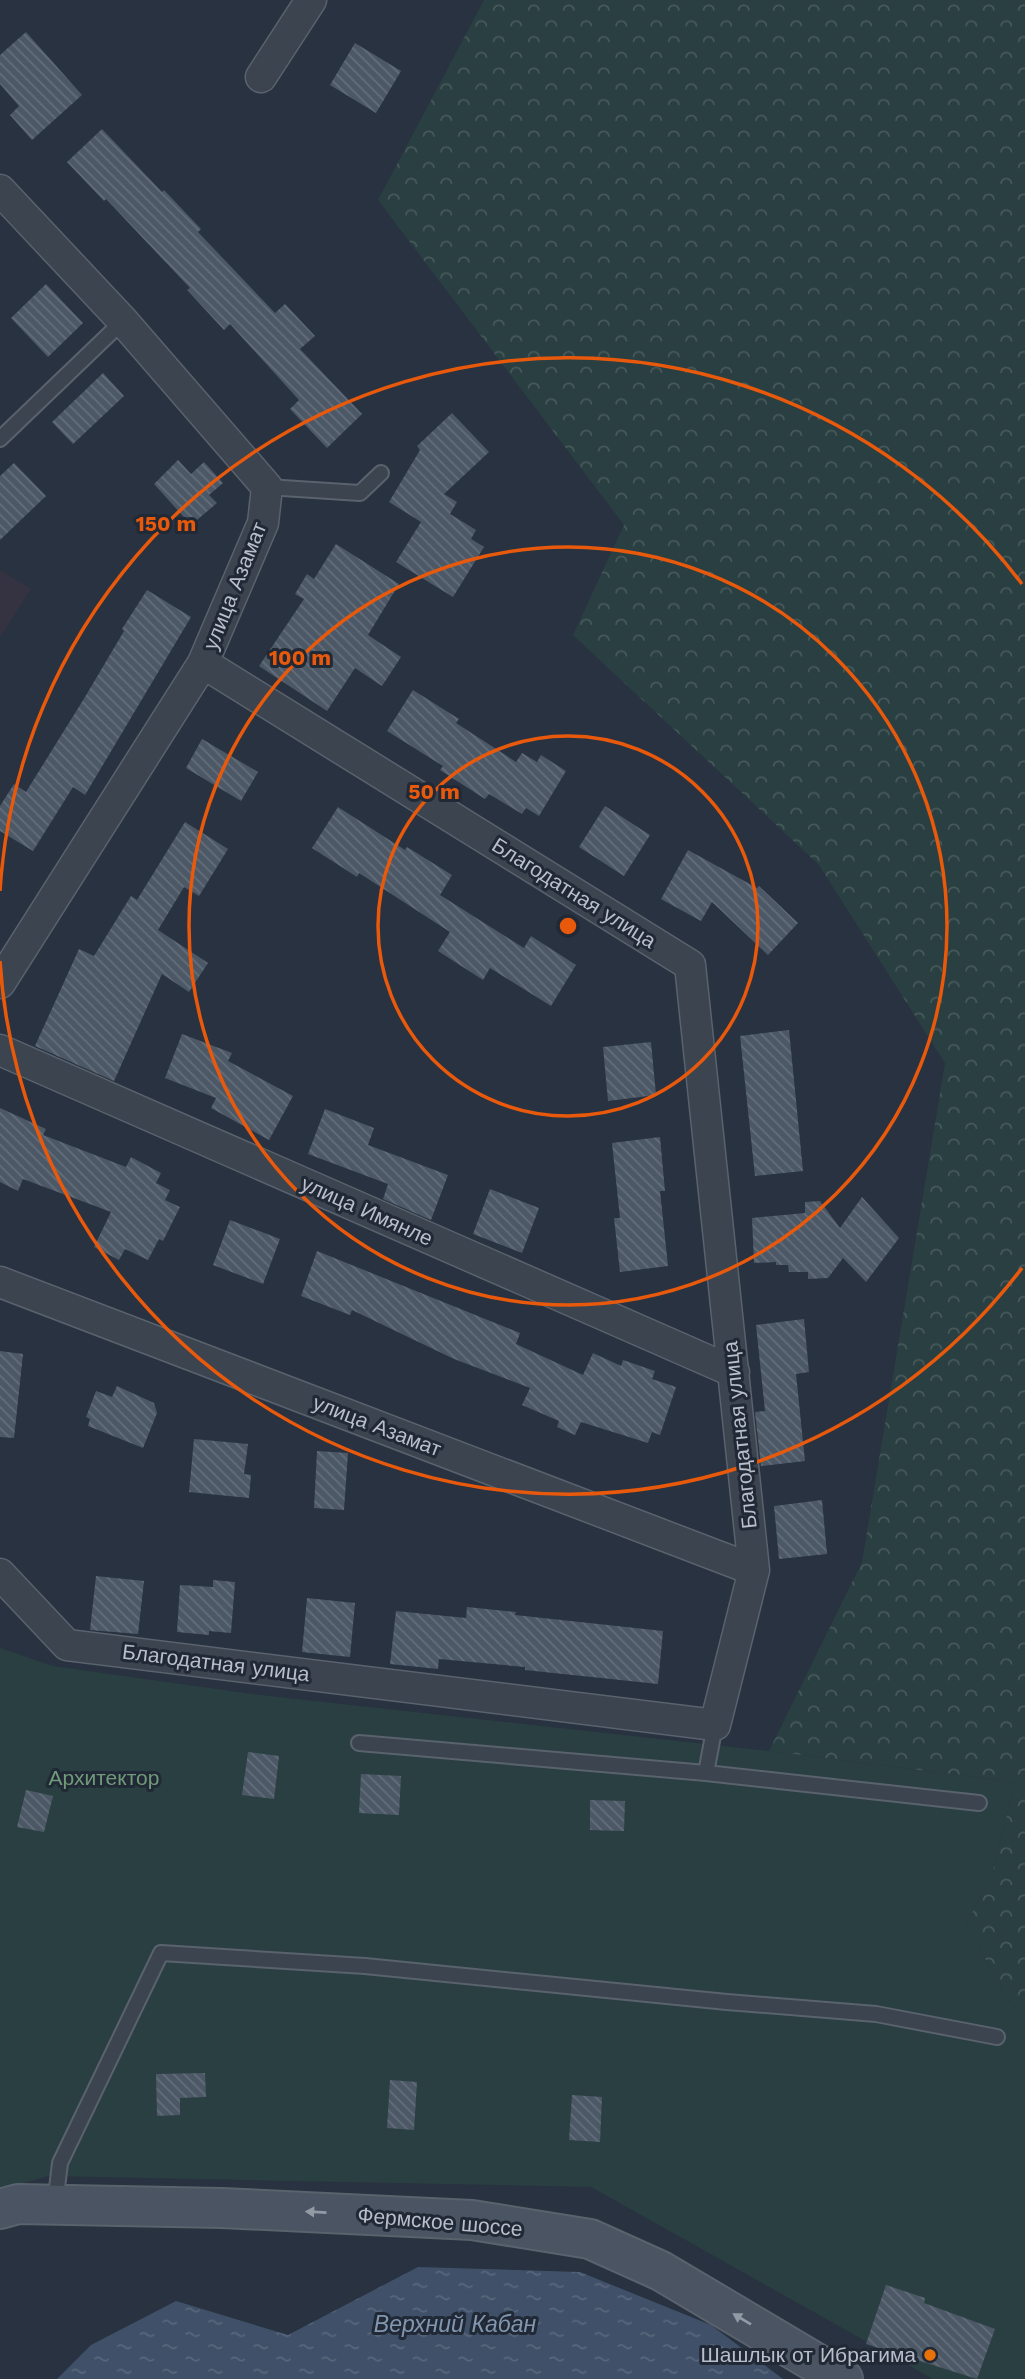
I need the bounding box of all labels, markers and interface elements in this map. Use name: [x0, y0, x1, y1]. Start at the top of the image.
text: 150 m: [136, 511, 196, 536]
street label: улица Азамат: [198, 518, 272, 653]
text: 100 m: [269, 645, 331, 670]
text: 50 m: [408, 779, 460, 804]
street label: Благодатная улица: [488, 832, 661, 953]
centre of rings: [556, 914, 580, 938]
street label: улица Имянле: [298, 1170, 437, 1251]
street label: Благодатная улица: [717, 1340, 762, 1530]
street label: улица Азамат: [309, 1390, 445, 1462]
street label: Благодатная улица: [121, 1639, 311, 1686]
park label: Архитектор: [49, 1765, 159, 1790]
street label: Фермское шоссе: [357, 2202, 524, 2241]
one-way arrow: [305, 2207, 327, 2218]
water label: Верхний Кабан: [374, 2311, 537, 2338]
one-way arrow: [733, 2313, 752, 2325]
place label: Шашлык от Ибрагима: [701, 2342, 916, 2367]
marker: Шашлык от Ибрагима: [922, 2347, 938, 2363]

